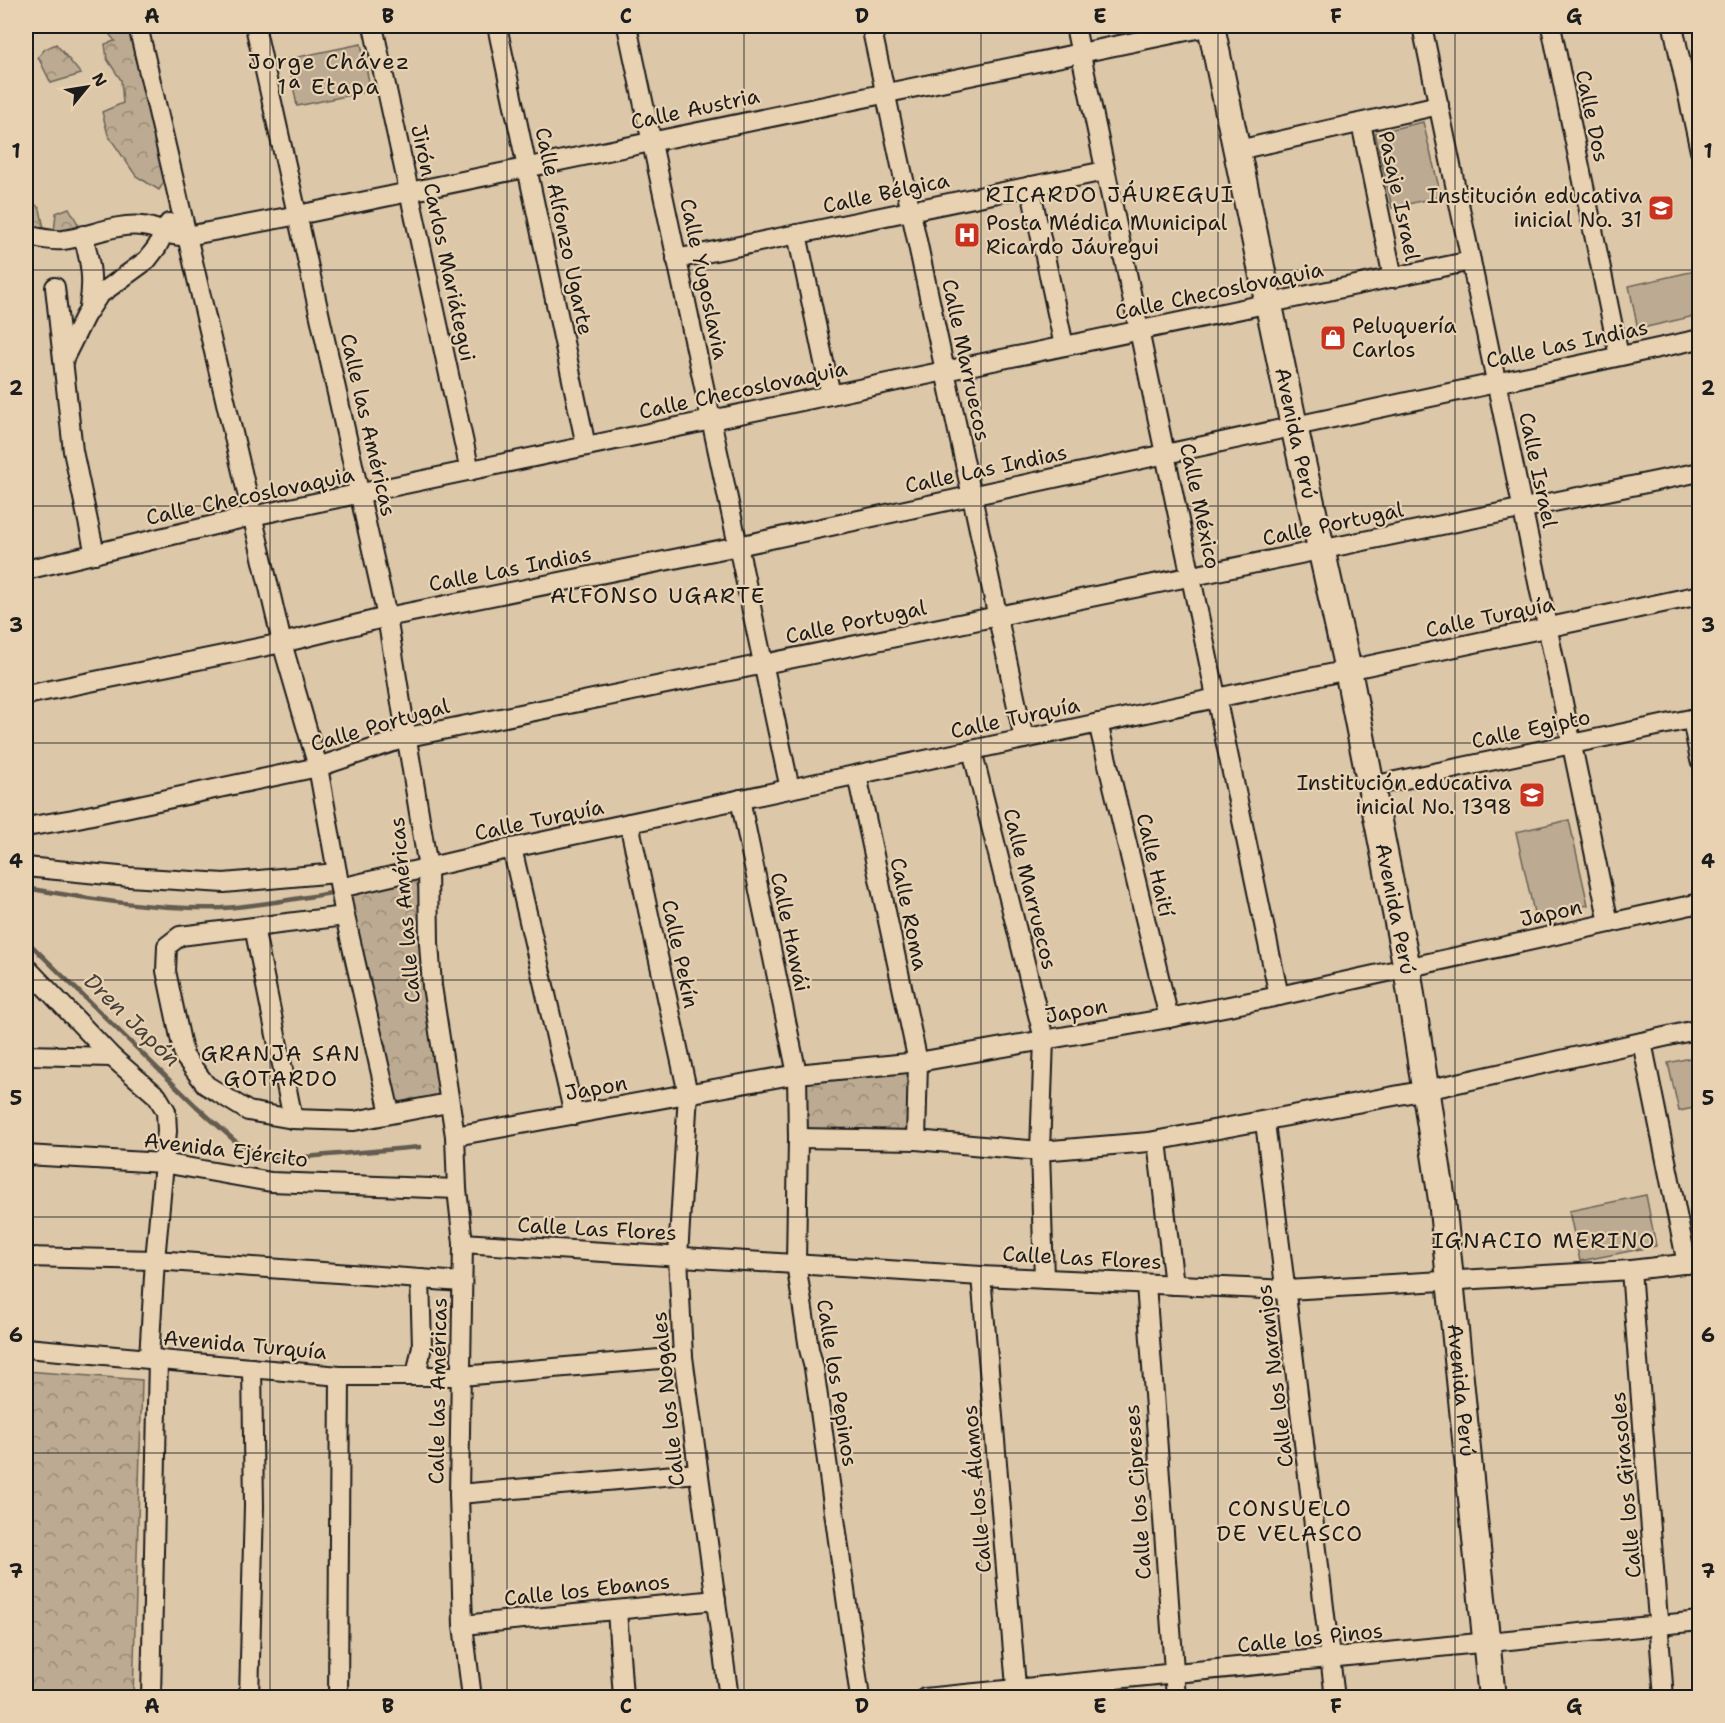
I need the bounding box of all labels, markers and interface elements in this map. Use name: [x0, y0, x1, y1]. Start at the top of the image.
text: A: [144, 3, 160, 29]
text: B: [382, 3, 394, 29]
text: C: [620, 3, 632, 29]
text: D: [855, 3, 869, 29]
text: E: [1093, 3, 1107, 29]
text: F: [1330, 3, 1342, 29]
text: G: [1566, 3, 1582, 29]
district label: Jorge Chávez 1ª Etapa: [247, 47, 411, 101]
north arrow: [57, 57, 117, 117]
street label: Calle Dos: [1569, 67, 1615, 165]
text: N: [87, 69, 112, 90]
street label: Calle Austria: [628, 82, 762, 136]
street label: Jirón Carlos Mariátegui: [404, 122, 482, 364]
street label: Calle Alfonzo Ugarte: [528, 125, 600, 337]
street label: Pasaje Israel: [1372, 128, 1427, 264]
text: 1: [11, 138, 21, 164]
text: 1: [1703, 138, 1713, 164]
street label: Calle Bélgica: [820, 166, 952, 220]
district label: RICARDO JÁUREGUI: [986, 180, 1234, 209]
place label: Institución educativa inicial No. 31: [1427, 182, 1642, 234]
school or university icon: Institución educativa inicial No. 31: [1646, 193, 1676, 223]
street label: Calle Yugoslavia: [673, 196, 735, 362]
place label: Posta Médica Municipal Ricardo Jáuregui: [986, 209, 1228, 261]
hospital icon: Posta Médica Municipal Ricardo Jáuregui: [952, 220, 982, 250]
street label: Calle Checoslovaquia: [1112, 255, 1326, 327]
street label: Calle Marruecos: [935, 276, 997, 444]
place label: Peluquería Carlos: [1352, 312, 1457, 364]
street label: Calle Las Indias: [1483, 313, 1651, 375]
shop icon: Peluquería Carlos: [1318, 323, 1348, 353]
street label: Calle las Américas: [333, 331, 403, 519]
street label: Calle Checoslovaquia: [636, 354, 850, 426]
street label: Avenida Perú: [1268, 365, 1324, 502]
text: 2: [9, 375, 23, 401]
text: 2: [1701, 375, 1715, 401]
street label: Calle Israel: [1512, 410, 1564, 531]
street label: Calle Las Indias: [902, 438, 1070, 500]
street label: Calle México: [1173, 440, 1227, 572]
street label: Calle Checoslovaquia: [143, 460, 357, 532]
street label: Calle Portugal: [1260, 495, 1407, 553]
street label: Calle Las Indias: [426, 540, 594, 598]
district label: ALFONSO UGARTE: [550, 581, 766, 610]
street label: Calle Turquía: [1423, 590, 1557, 644]
street label: Calle Portugal: [783, 593, 930, 651]
text: 3: [9, 612, 23, 638]
text: 3: [1701, 612, 1715, 638]
street label: Calle Turquía: [948, 691, 1082, 745]
street label: Calle Portugal: [307, 692, 453, 758]
street label: Calle Egipto: [1469, 703, 1593, 755]
place label: Institución educativa inicial No. 1398: [1297, 769, 1512, 821]
school or university icon: Institución educativa inicial No. 1398: [1517, 780, 1547, 810]
street label: Calle Turquía: [472, 793, 606, 847]
street label: Calle Marruecos: [996, 805, 1064, 973]
street label: Calle Haití: [1129, 810, 1181, 920]
street label: Calle las Américas: [383, 816, 427, 1004]
street label: Avenida Perú: [1369, 841, 1422, 977]
text: 4: [9, 848, 23, 874]
text: 4: [1701, 848, 1715, 874]
street label: Calle Roma: [883, 855, 935, 973]
street label: Calle Hawái: [764, 870, 816, 994]
street label: Japon: [1517, 893, 1585, 933]
street label: Calle Pekín: [655, 897, 705, 1011]
water label: Dren Japón: [78, 967, 186, 1073]
street label: Japon: [1043, 992, 1110, 1030]
district label: GRANJA SAN GOTARDO: [201, 1039, 361, 1093]
street label: Japon: [563, 1069, 630, 1107]
text: 5: [10, 1085, 22, 1111]
text: 5: [1702, 1085, 1714, 1111]
street label: Avenida Ejército: [142, 1126, 310, 1174]
street label: Calle Las Flores: [517, 1211, 677, 1247]
district label: IGNACIO MERINO: [1432, 1226, 1656, 1255]
street label: Calle Las Flores: [1002, 1240, 1162, 1276]
street label: Calle los Naranjos: [1250, 1283, 1300, 1469]
street label: Calle las Américas: [422, 1297, 454, 1485]
street label: Calle los Pepinos: [810, 1297, 864, 1469]
street label: Calle los Nogales: [645, 1310, 691, 1488]
text: 6: [9, 1322, 23, 1348]
street label: Avenida Perú: [1440, 1322, 1482, 1458]
text: 6: [1701, 1322, 1715, 1348]
street label: Avenida Turquía: [162, 1324, 328, 1366]
street label: Calle los Girasoles: [1604, 1391, 1648, 1579]
street label: Calle los Cipreses: [1118, 1403, 1158, 1581]
street label: Calle los Álamos: [955, 1404, 998, 1574]
district label: CONSUELO DE VELASCO: [1217, 1494, 1363, 1548]
text: 7: [9, 1558, 23, 1584]
text: 7: [1701, 1558, 1715, 1584]
street label: Calle los Ebanos: [503, 1567, 671, 1613]
street label: Calle los Pinos: [1236, 1616, 1384, 1660]
text: A: [144, 1693, 160, 1719]
text: B: [382, 1693, 394, 1719]
text: C: [620, 1693, 632, 1719]
text: D: [855, 1693, 869, 1719]
text: E: [1093, 1693, 1107, 1719]
text: F: [1330, 1693, 1342, 1719]
text: G: [1566, 1693, 1582, 1719]

